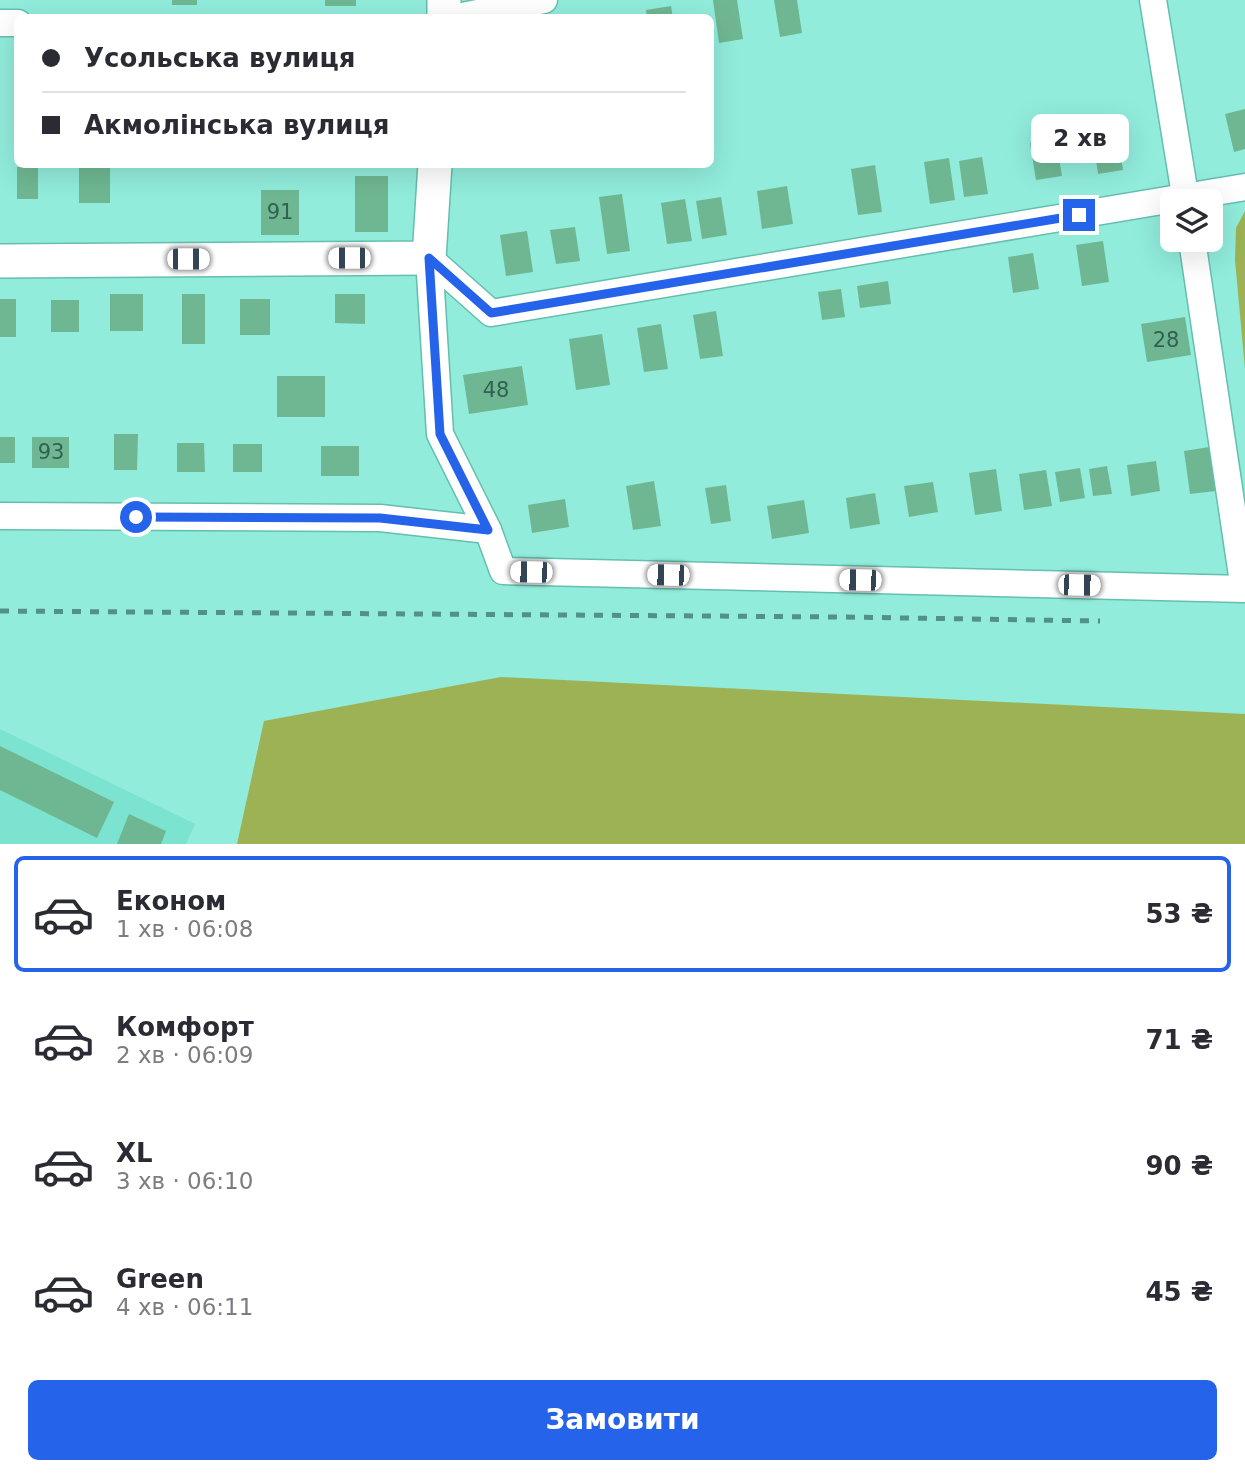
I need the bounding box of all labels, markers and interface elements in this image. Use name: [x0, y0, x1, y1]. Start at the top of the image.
text: Усольська вулиця: [84, 43, 356, 73]
text: Акмолiнська вулиця: [84, 110, 390, 140]
callout: 2 хв: [1030, 114, 1128, 162]
text: 2 хв: [1053, 125, 1107, 151]
map controls: [1160, 189, 1223, 252]
button: layers: [1160, 189, 1223, 252]
route end: [1063, 199, 1095, 231]
house number: 91: [267, 200, 293, 224]
car: [329, 248, 371, 269]
car: [168, 249, 210, 270]
house number: 28: [1153, 328, 1179, 352]
house number: 48: [483, 378, 509, 402]
house number: 93: [38, 440, 64, 464]
route start: [120, 501, 152, 533]
car: [510, 561, 553, 583]
car: [647, 564, 690, 586]
car: [839, 569, 882, 591]
car: [1058, 574, 1101, 596]
icon: car: [32, 883, 95, 946]
text: Економ: [116, 886, 226, 916]
text: 53 ₴: [1145, 899, 1213, 929]
text: 1 хв · 06:08: [116, 916, 253, 942]
icon: car: [32, 1009, 95, 1072]
text: Комфорт: [116, 1012, 254, 1042]
text: 71 ₴: [1145, 1025, 1213, 1055]
text: 2 хв · 06:09: [116, 1042, 253, 1068]
icon: car: [32, 1135, 95, 1198]
text: XL: [116, 1138, 153, 1168]
text: 90 ₴: [1145, 1151, 1213, 1181]
text: 3 хв · 06:10: [116, 1168, 253, 1194]
icon: car: [32, 1261, 95, 1324]
text: Green: [116, 1264, 204, 1294]
text: 45 ₴: [1145, 1277, 1213, 1307]
text: 4 хв · 06:11: [116, 1294, 253, 1320]
button: Замовити: [28, 1380, 1217, 1460]

